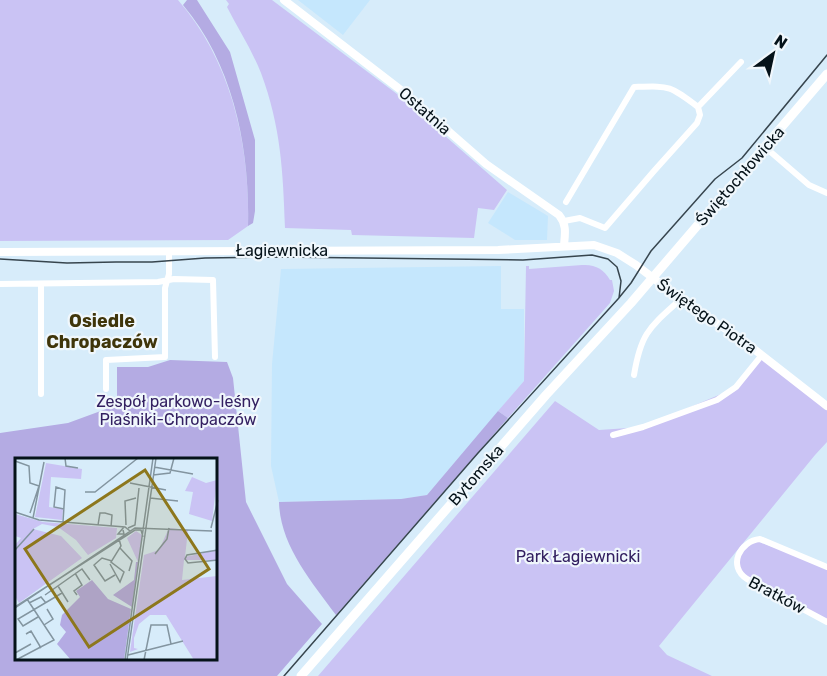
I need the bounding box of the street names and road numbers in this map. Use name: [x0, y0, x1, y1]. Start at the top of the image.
street label: Ostatnia: [395, 83, 455, 139]
street label: Świętochłowicka: [691, 122, 789, 230]
street label: Łagiewnicka: [236, 241, 328, 260]
street label: Świętego Piotra: [653, 274, 761, 358]
street label: Bytomska: [444, 441, 508, 509]
street label: Bratków: [745, 572, 809, 618]

